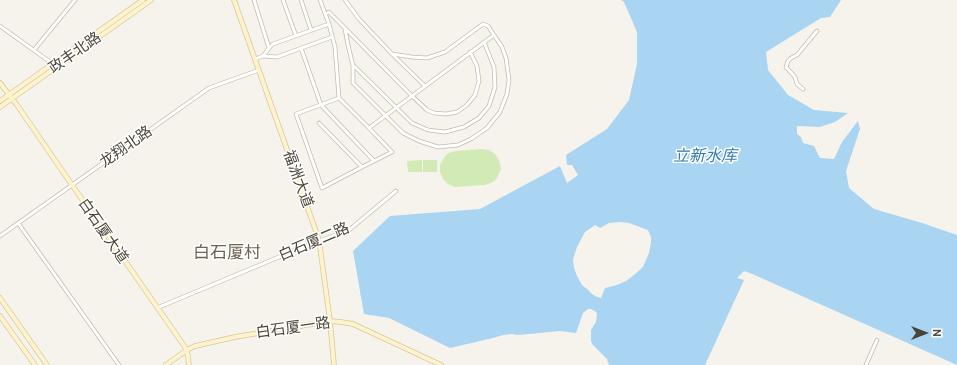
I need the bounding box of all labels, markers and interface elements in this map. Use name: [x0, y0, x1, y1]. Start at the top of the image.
street label: 政丰北路: [45, 28, 105, 78]
street label: 龙翔北路: [96, 122, 156, 172]
water label: 立新水库: [673, 146, 737, 166]
street label: 福洲大道: [279, 148, 317, 210]
street label: 白石厦大道: [74, 195, 132, 267]
street label: 白石厦二路: [276, 219, 352, 265]
district label: 白石厦村: [193, 243, 261, 263]
north arrow: [905, 313, 945, 353]
street label: 白石厦一路: [255, 314, 331, 342]
text: N: [930, 329, 944, 337]

